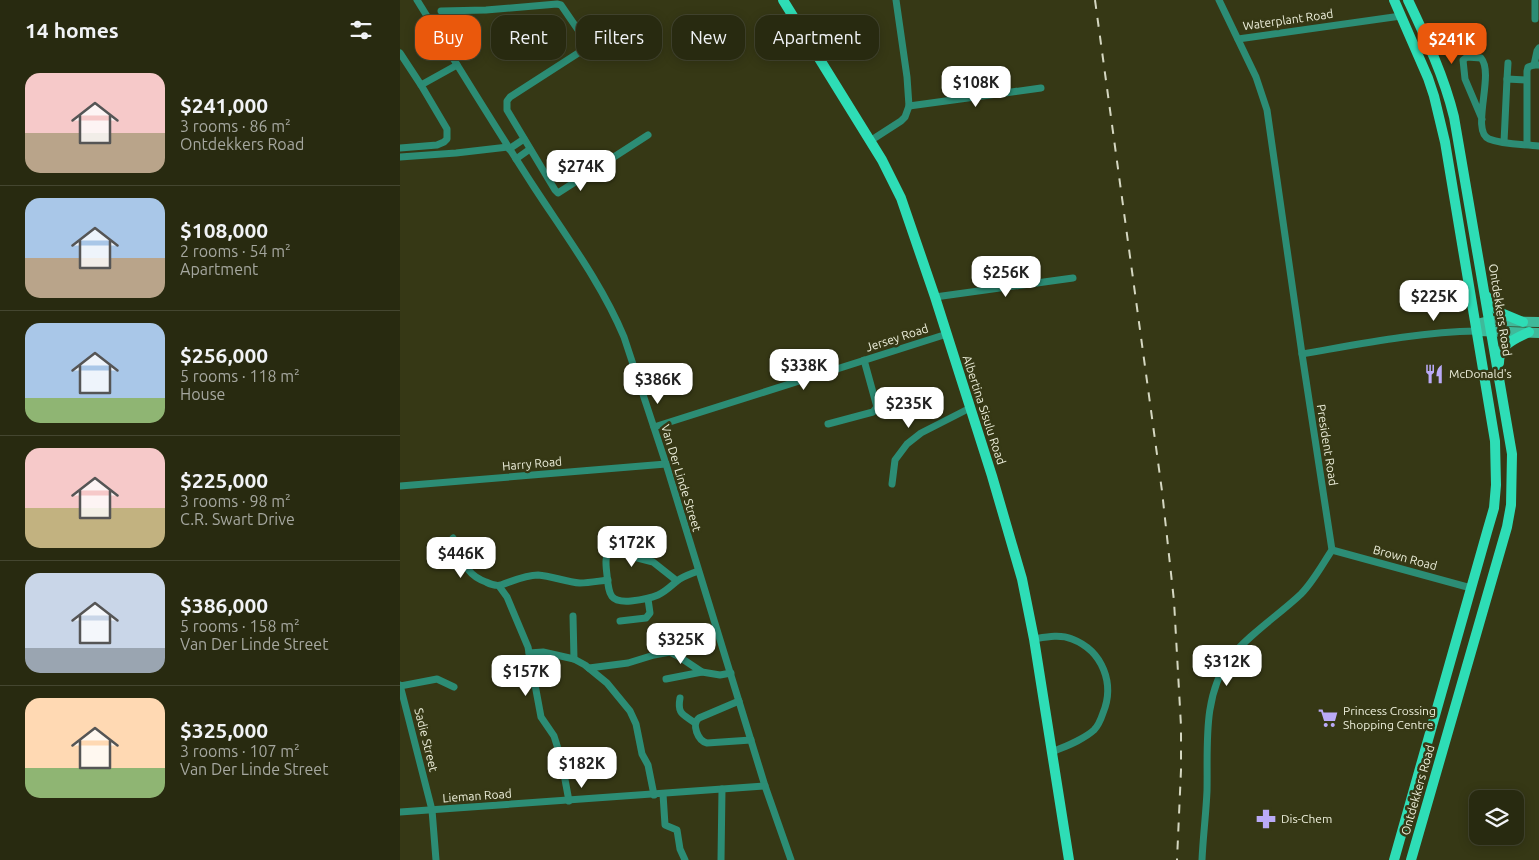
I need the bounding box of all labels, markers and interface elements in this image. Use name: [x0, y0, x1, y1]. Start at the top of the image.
street label: Waterplant Road: [1242, 7, 1334, 32]
chip: Buy: [415, 15, 481, 60]
chip: Rent: [491, 15, 566, 60]
chip: Filters: [576, 15, 662, 60]
chip: New: [672, 15, 745, 60]
chip: Apartment: [755, 15, 879, 60]
icon: filters: [347, 16, 375, 44]
text: 14 homes: [25, 18, 119, 42]
pin: $241K: [1417, 22, 1487, 65]
text: $241K: [1429, 30, 1475, 48]
pin: $108K: [941, 66, 1011, 108]
text: $108K: [953, 73, 999, 91]
icon: home: [65, 93, 125, 153]
text: $241,000: [180, 93, 268, 117]
text: 3 rooms · 86 m²: [180, 117, 291, 135]
text: Ontdekkers Road: [180, 135, 304, 153]
pin: $274K: [546, 150, 616, 192]
text: $274K: [558, 157, 604, 175]
icon: home: [65, 218, 125, 278]
text: $108,000: [180, 218, 268, 242]
text: 2 rooms · 54 m²: [180, 242, 291, 260]
pin: $256K: [971, 256, 1041, 298]
text: Apartment: [180, 260, 258, 278]
text: $256K: [983, 263, 1029, 281]
street label: Ontdekkers Road: [1487, 263, 1514, 357]
pin: $225K: [1399, 280, 1469, 322]
text: $225K: [1411, 287, 1457, 305]
street label: Jersey Road: [864, 321, 930, 354]
icon: home: [65, 343, 125, 403]
text: $256,000: [180, 343, 268, 367]
pin: $338K: [769, 348, 839, 391]
street label: Albertina Sisulu Road: [961, 354, 1008, 466]
text: $338K: [781, 356, 827, 374]
pin: $386K: [623, 362, 693, 405]
restaurant icon: McDonald's: [1423, 363, 1445, 385]
text: 5 rooms · 118 m²: [180, 367, 300, 385]
place label: McDonald's: [1449, 367, 1512, 380]
text: $386K: [635, 370, 681, 388]
text: House: [180, 385, 225, 403]
pin: $235K: [874, 386, 944, 429]
text: $235K: [886, 394, 932, 412]
street label: President Road: [1315, 403, 1340, 486]
street label: Van Der Linde Street: [659, 423, 704, 533]
street label: Harry Road: [501, 454, 562, 473]
icon: home: [65, 468, 125, 528]
text: $225,000: [180, 468, 268, 492]
text: 3 rooms · 98 m²: [180, 492, 291, 510]
text: C.R. Swart Drive: [180, 510, 295, 528]
pin: $172K: [597, 526, 667, 568]
text: $172K: [609, 533, 655, 551]
pin: $446K: [426, 536, 496, 579]
street label: Brown Road: [1372, 543, 1439, 572]
text: $446K: [438, 544, 484, 562]
icon: home: [65, 593, 125, 653]
text: $386,000: [180, 593, 268, 617]
text: 5 rooms · 158 m²: [180, 617, 300, 635]
pin: $325K: [646, 622, 716, 665]
text: $325K: [658, 630, 704, 648]
text: Van Der Linde Street: [180, 635, 328, 653]
pin: $312K: [1192, 644, 1262, 687]
text: $312K: [1204, 652, 1250, 670]
pin: $157K: [491, 654, 561, 697]
text: $157K: [503, 662, 549, 680]
place label: Princess Crossing Shopping Centre: [1343, 704, 1436, 731]
street label: Sadie Street: [412, 707, 441, 773]
supermarket icon: Princess Crossing Shopping Centre: [1317, 707, 1339, 729]
icon: home: [65, 718, 125, 778]
text: $325,000: [180, 718, 268, 742]
text: 3 rooms · 107 m²: [180, 742, 300, 760]
street label: Ontdekkers Road: [1398, 743, 1437, 836]
pin: $182K: [547, 746, 617, 789]
text: $182K: [559, 754, 605, 772]
text: Van Der Linde Street: [180, 760, 328, 778]
street label: Lieman Road: [442, 787, 512, 804]
map controls: [1469, 790, 1524, 845]
button: layers: [1469, 790, 1524, 845]
pharmacy icon: Dis-Chem: [1255, 808, 1277, 830]
place label: Dis-Chem: [1281, 812, 1332, 825]

